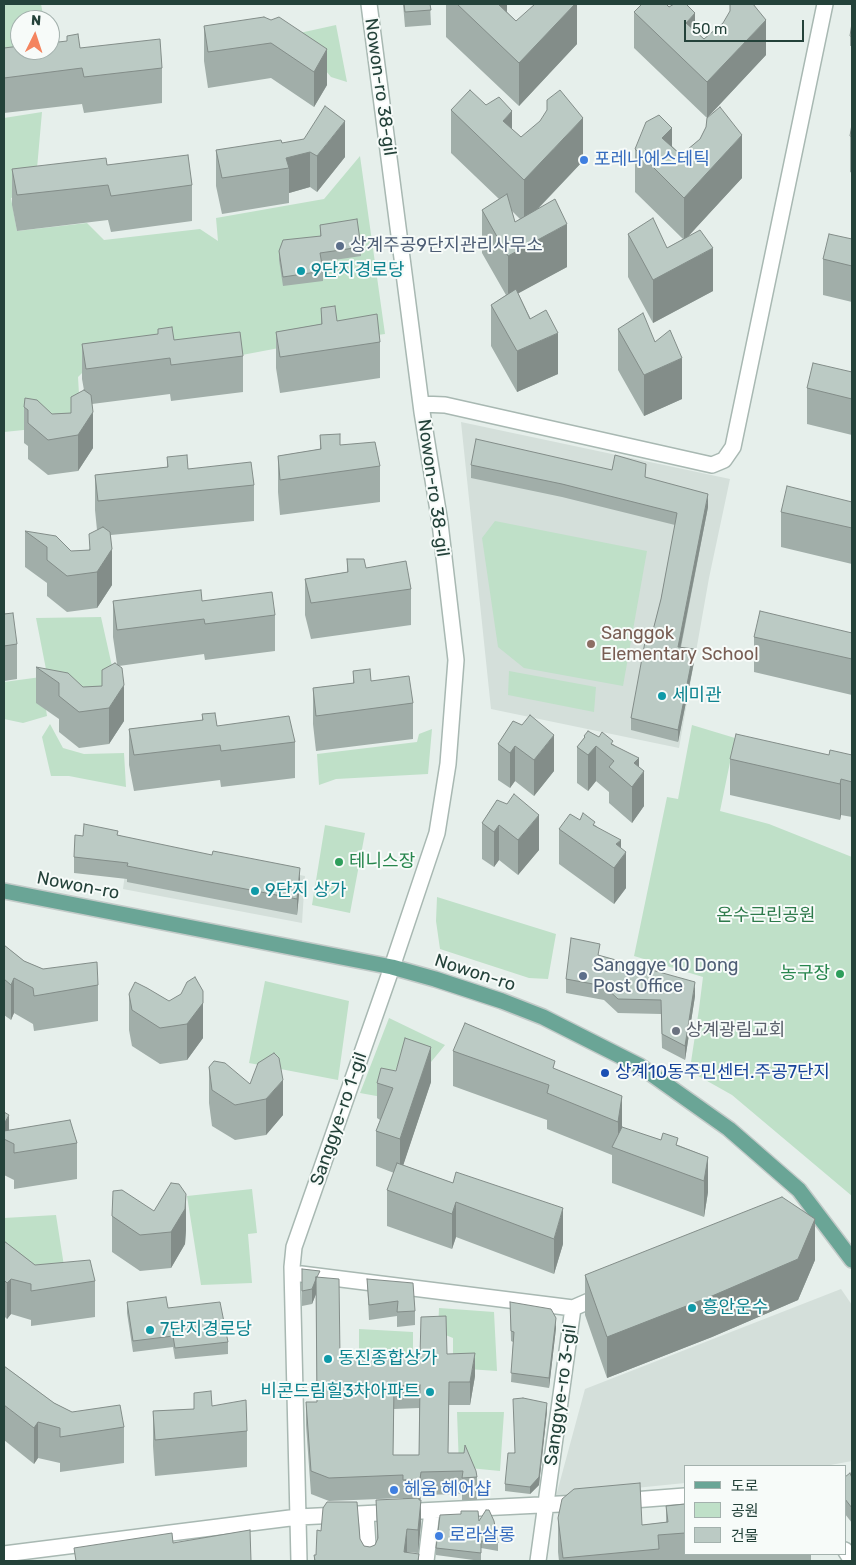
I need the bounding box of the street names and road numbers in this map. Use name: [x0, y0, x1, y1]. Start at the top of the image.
street label: Nowon-ro 38-gil: [360, 17, 400, 157]
street label: Nowon-ro 38-gil: [413, 418, 453, 558]
street label: Nowon-ro: [35, 867, 121, 905]
street label: Nowon-ro: [432, 950, 518, 996]
street label: Sanggye-ro 1-gil: [306, 1050, 372, 1188]
street label: Sanggye-ro 3-gil: [540, 1323, 582, 1467]

